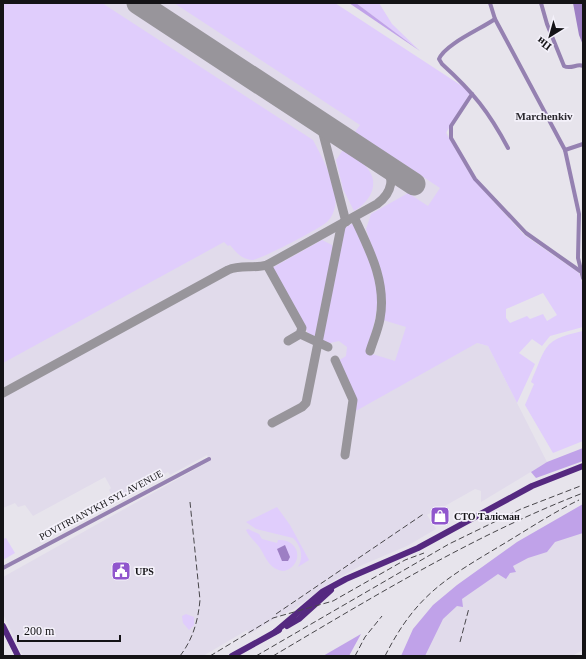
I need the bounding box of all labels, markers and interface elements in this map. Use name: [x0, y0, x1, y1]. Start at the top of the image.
north arrow: [530, 16, 570, 56]
text: Пн: [534, 34, 554, 53]
district label: Marchenkiv: [515, 110, 573, 122]
street label: POVITRIANYKH SYL AVENUE: [37, 468, 165, 542]
shop icon: СТО Талісман: [429, 505, 451, 527]
place label: СТО Талісман: [454, 511, 520, 522]
public building icon: UPS: [110, 560, 132, 582]
place label: UPS: [135, 566, 154, 577]
scale bar: [18, 617, 120, 643]
text: 200 m: [24, 624, 55, 638]

